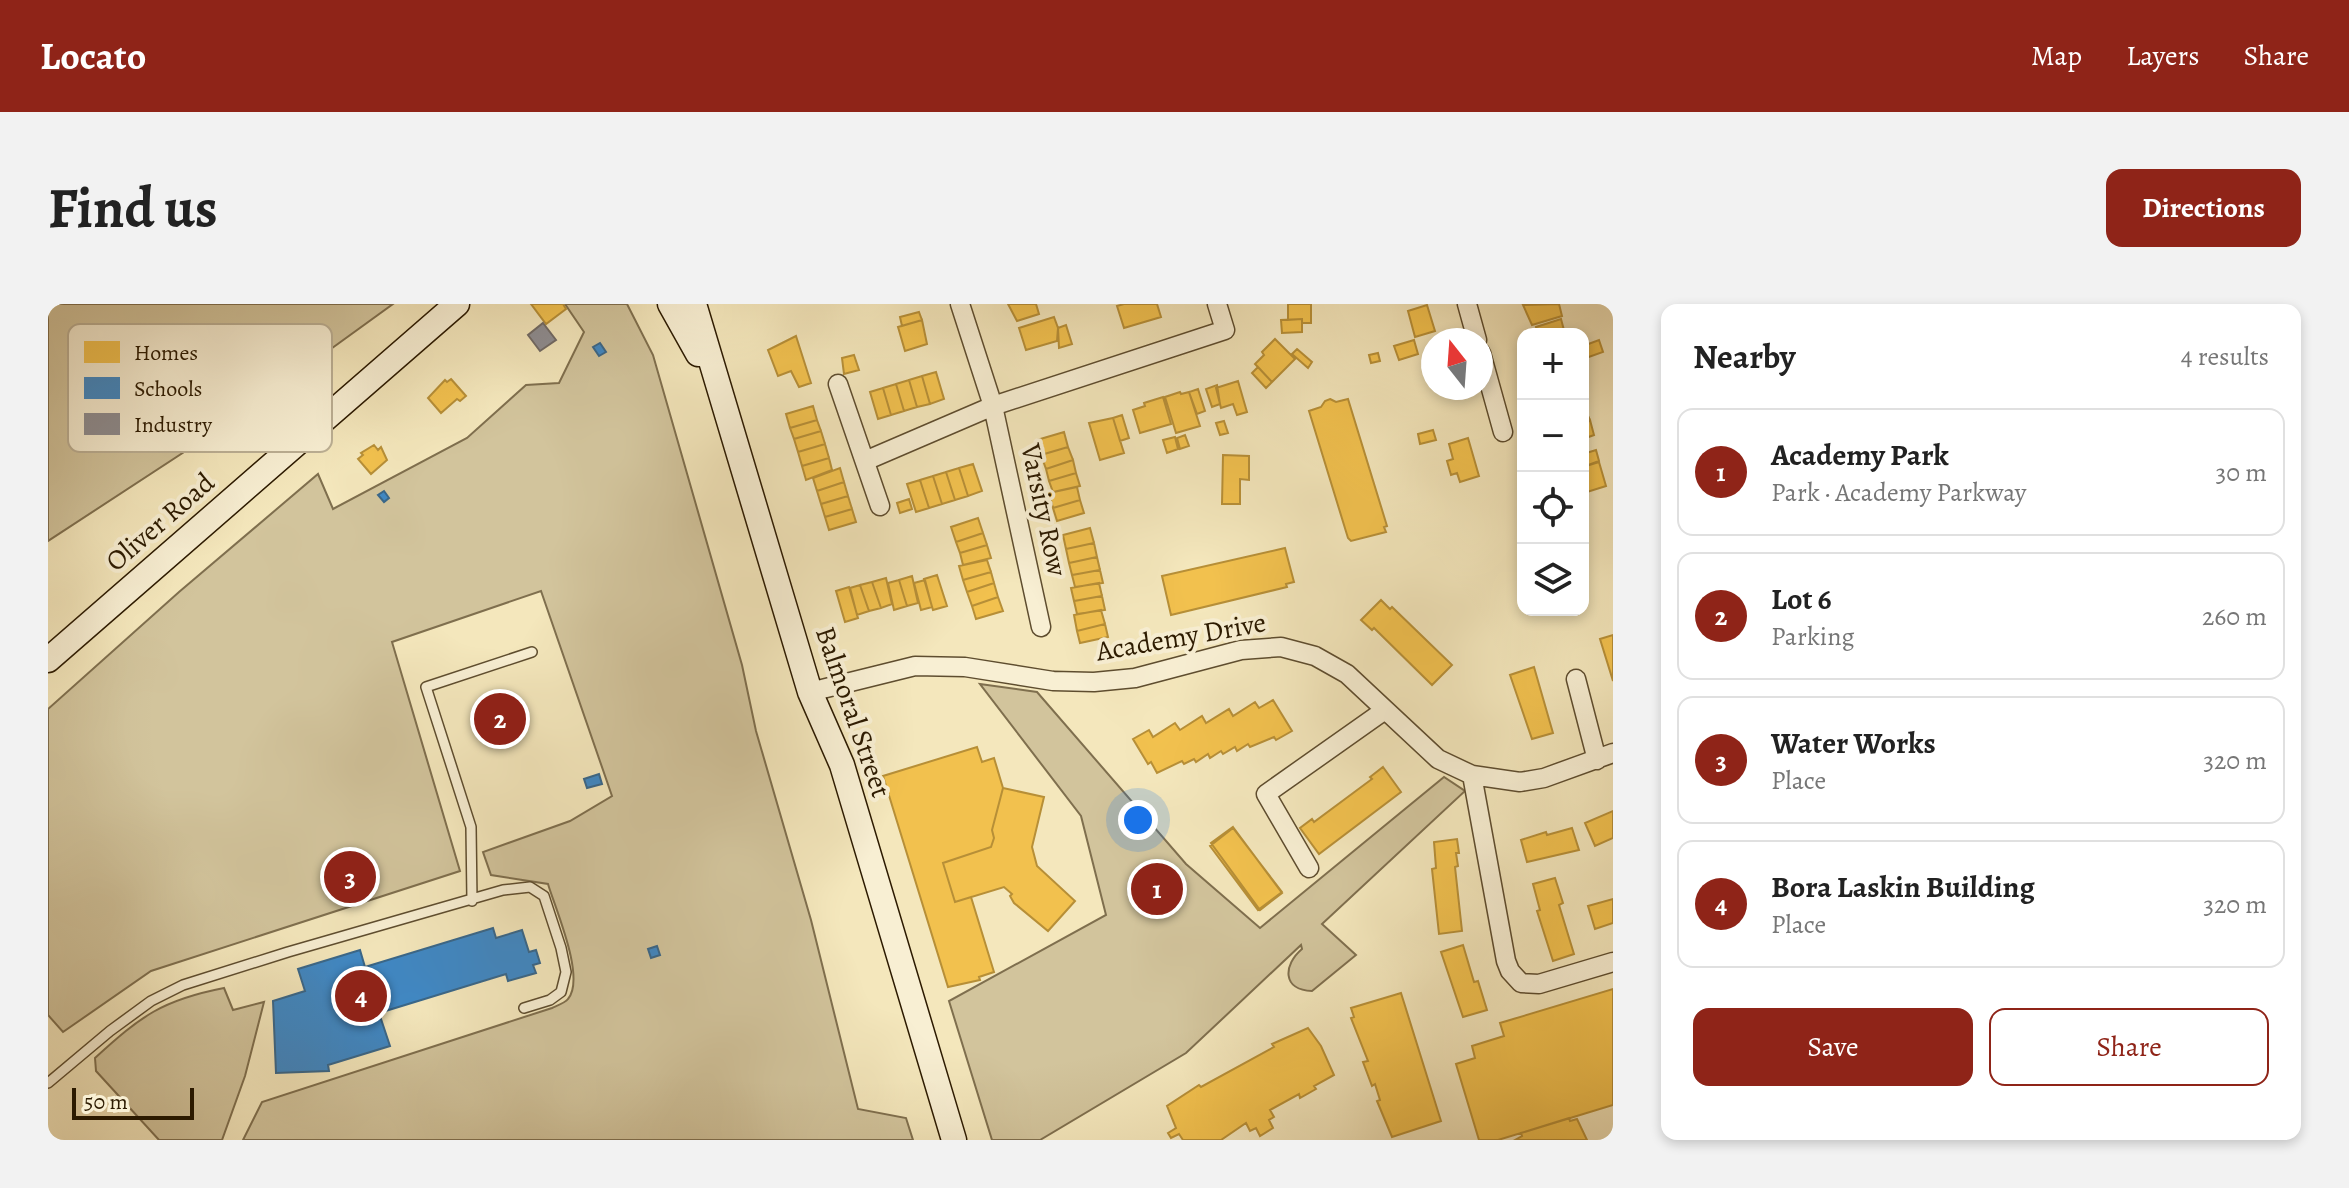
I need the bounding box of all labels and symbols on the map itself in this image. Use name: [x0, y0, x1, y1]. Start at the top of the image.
legend: [68, 324, 332, 452]
north arrow: [1421, 328, 1493, 400]
text: Homes: [134, 338, 198, 368]
text: Schools: [134, 374, 202, 404]
text: Industry: [134, 410, 212, 440]
street label: Varsity Row: [1011, 439, 1077, 580]
street label: Oliver Road: [97, 463, 223, 580]
street label: Academy Drive: [1092, 603, 1269, 671]
street label: Balmoral Street: [806, 621, 900, 803]
pin: 2: [474, 689, 526, 749]
your location: [1118, 800, 1158, 840]
pin: 3: [324, 847, 376, 907]
pin: 1: [1131, 859, 1183, 919]
pin: 4: [335, 966, 387, 1026]
scale bar: [72, 1084, 194, 1120]

